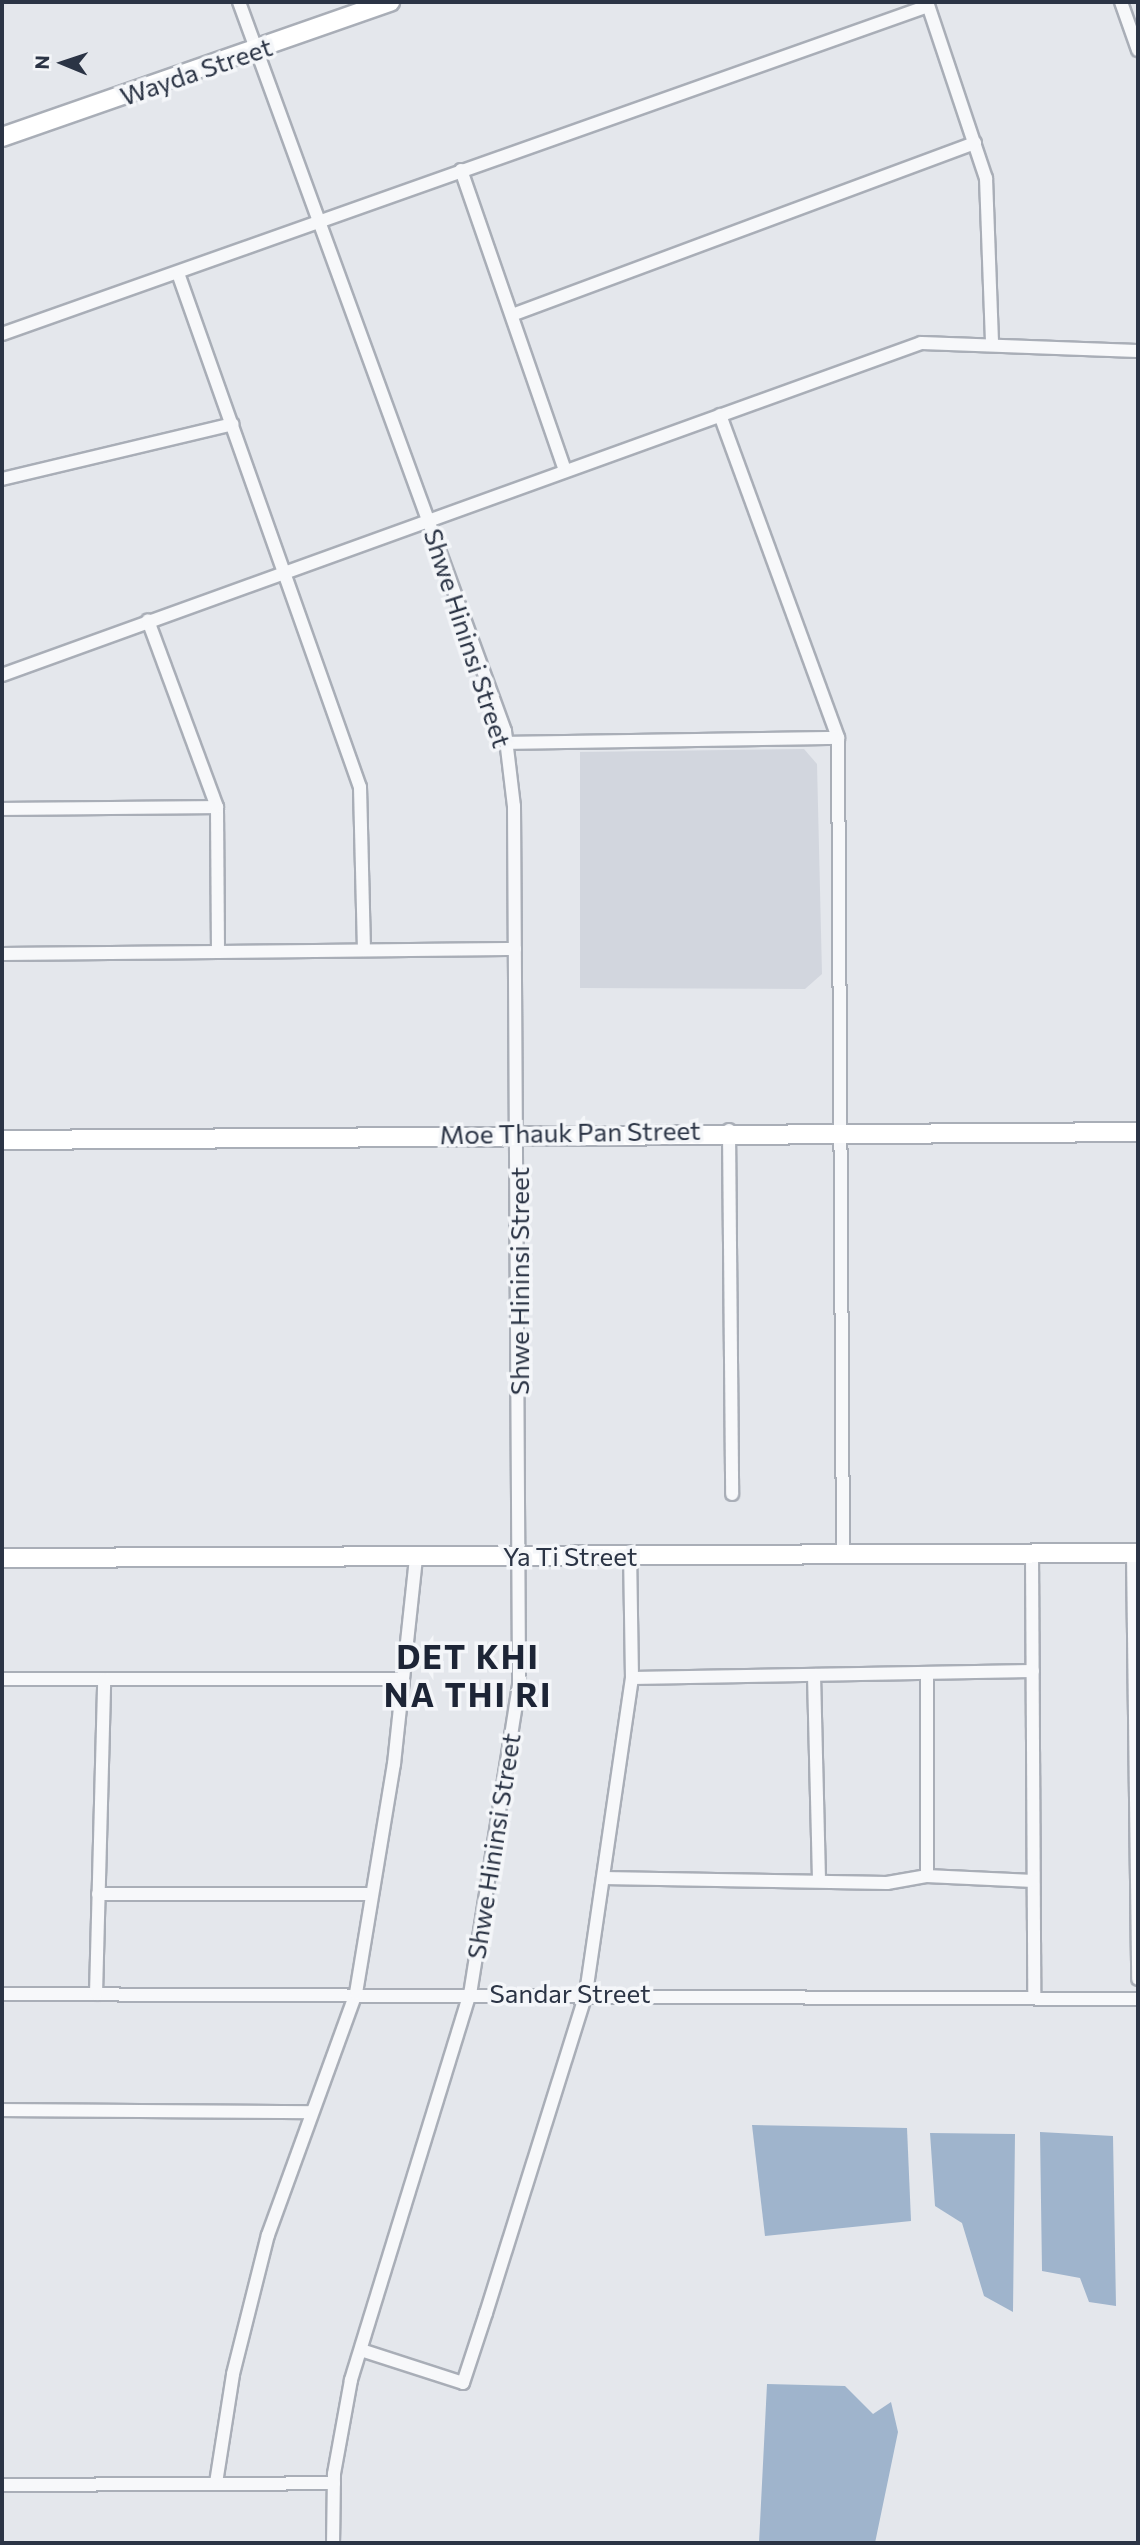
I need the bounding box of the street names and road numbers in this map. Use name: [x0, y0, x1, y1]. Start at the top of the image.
street label: Wayda Street: [116, 30, 276, 112]
street label: Shwe Hininsi Street: [418, 525, 518, 751]
street label: Moe Thauk Pan Street: [439, 1114, 701, 1150]
street label: Shwe Hininsi Street: [503, 1167, 535, 1395]
street label: Ya Ti Street: [503, 1540, 637, 1572]
street label: Shwe Hininsi Street: [460, 1731, 526, 1961]
street label: Sandar Street: [489, 1977, 651, 2009]

